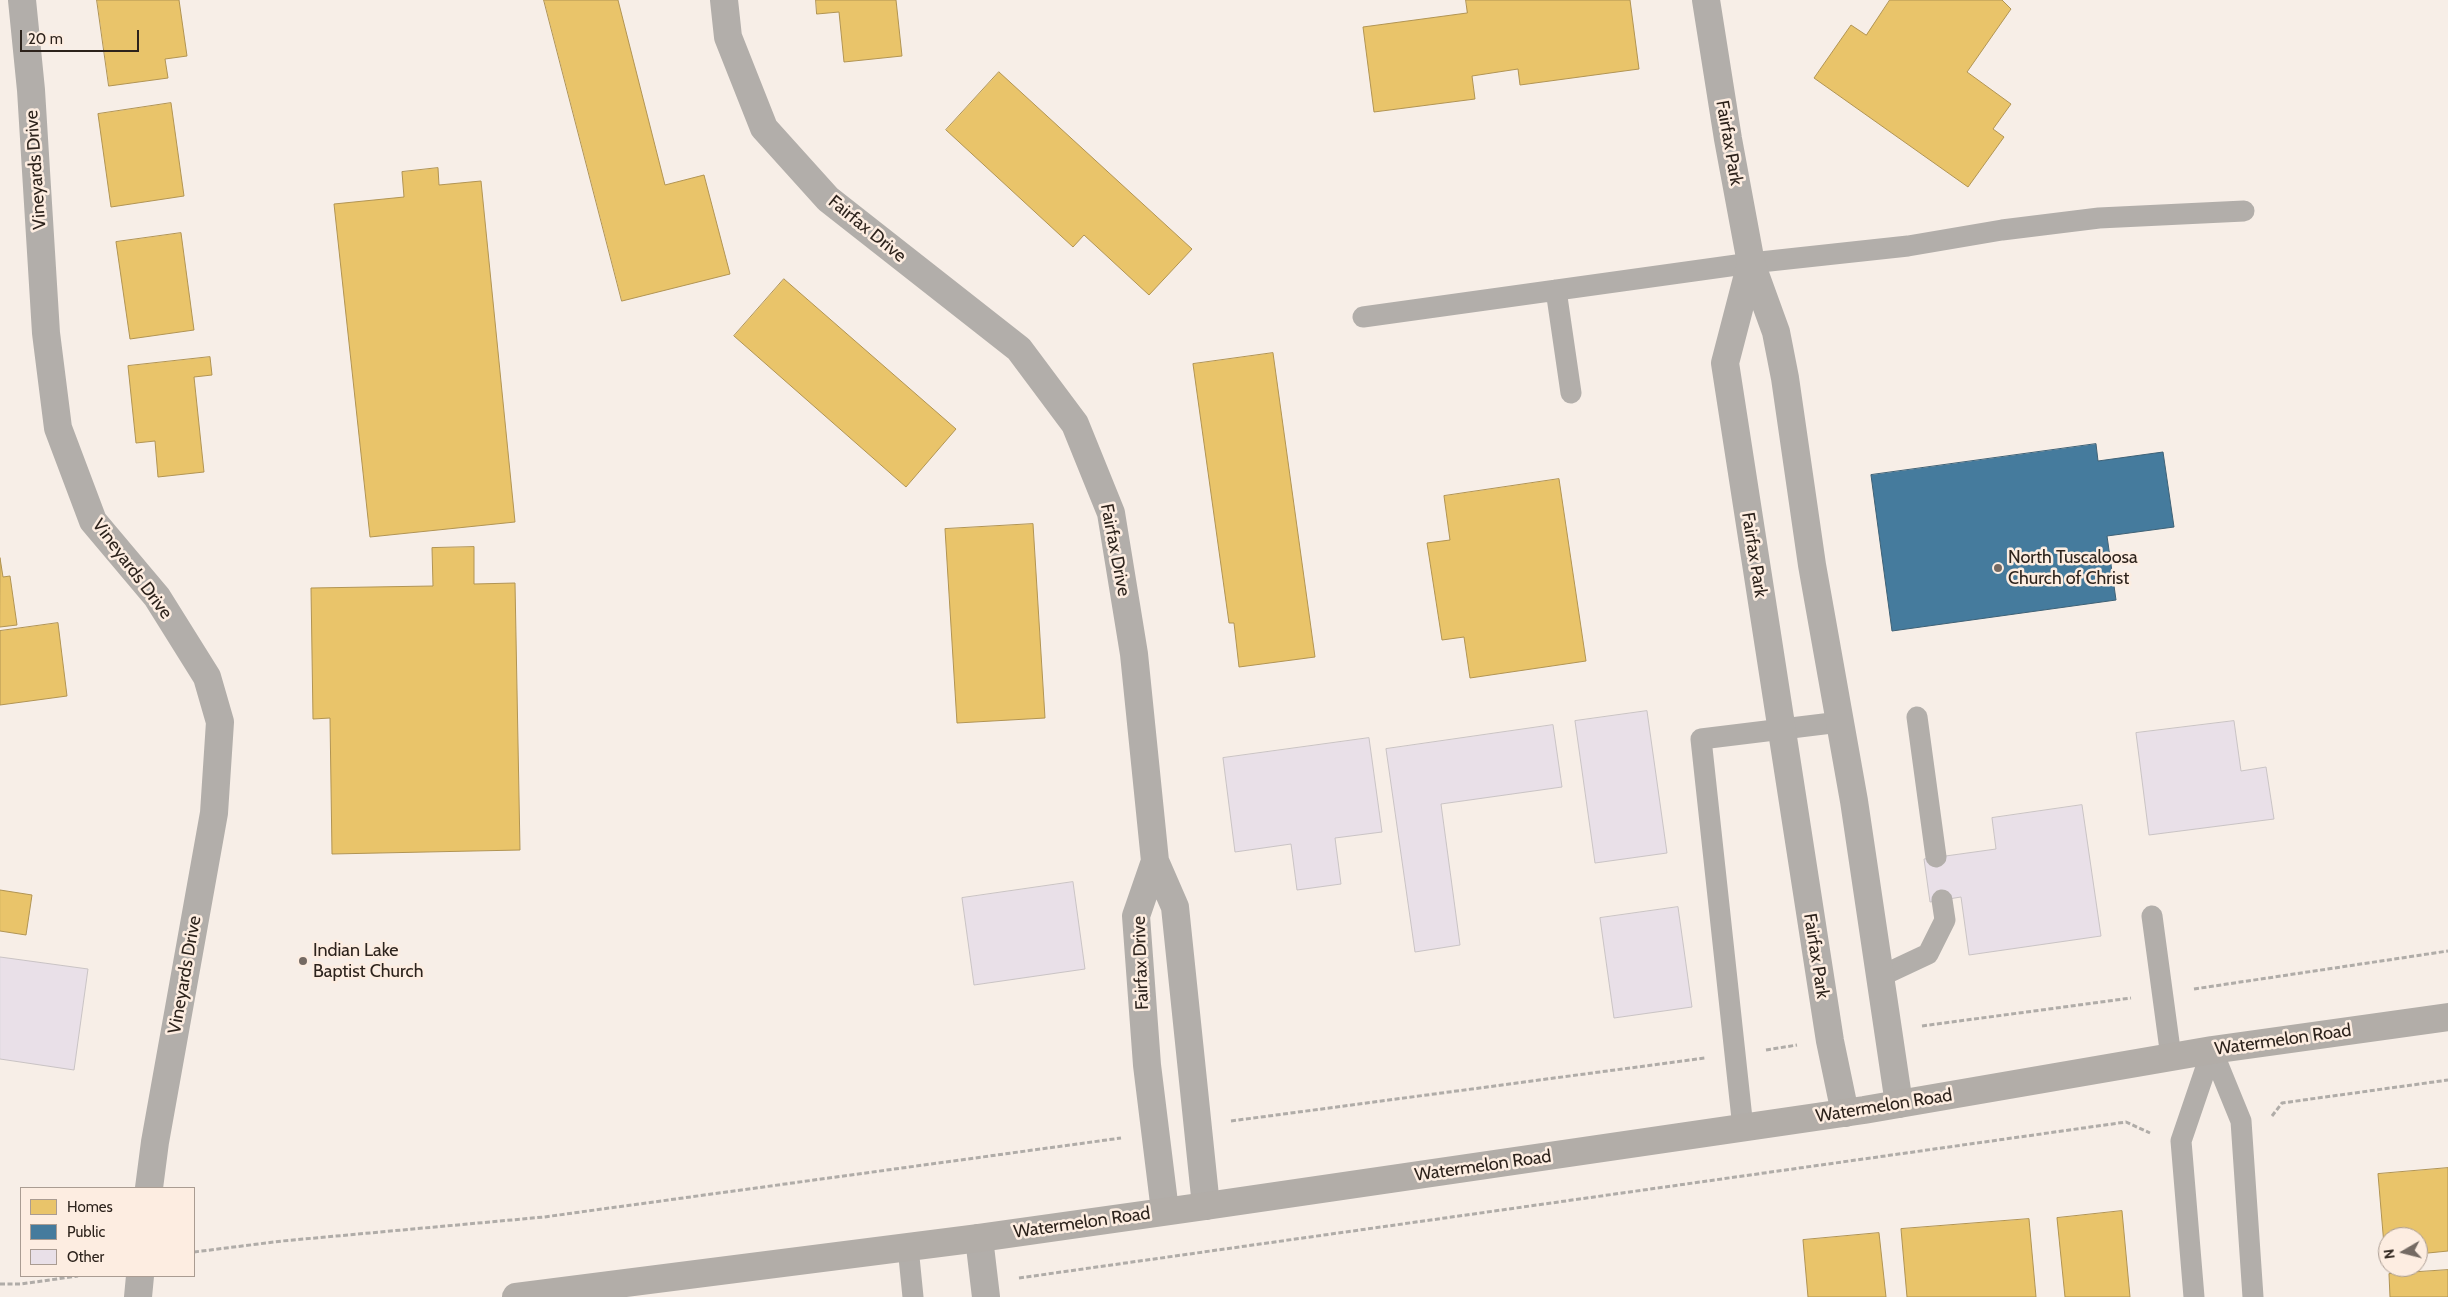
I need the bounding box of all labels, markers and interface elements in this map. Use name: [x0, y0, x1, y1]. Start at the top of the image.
scale bar: [22, 20, 141, 52]
text: 20 m: [28, 30, 63, 48]
street label: Fairfax Park: [1711, 99, 1747, 187]
street label: Vineyards Drive: [21, 110, 51, 230]
street label: Fairfax Drive: [824, 191, 910, 267]
street label: Fairfax Drive: [1095, 502, 1135, 598]
street label: Fairfax Park: [1737, 511, 1771, 599]
street label: Vineyards Drive: [87, 515, 177, 623]
place label: North Tuscaloosa Church of Christ: [2008, 547, 2138, 590]
marker: North Tuscaloosa Church of Christ: [1992, 562, 2004, 574]
street label: Fairfax Park: [1799, 912, 1833, 1000]
street label: Vineyards Drive: [164, 914, 206, 1036]
street label: Fairfax Drive: [1129, 916, 1153, 1010]
place label: Indian Lake Baptist Church: [313, 940, 423, 982]
marker: Indian Lake Baptist Church: [297, 955, 309, 967]
street label: Watermelon Road: [2213, 1020, 2353, 1060]
street label: Watermelon Road: [1814, 1085, 1954, 1127]
street label: Watermelon Road: [1413, 1146, 1553, 1186]
legend: [20, 1187, 195, 1277]
text: Homes: [67, 1198, 113, 1216]
street label: Watermelon Road: [1012, 1203, 1152, 1243]
text: Public: [67, 1223, 105, 1241]
north arrow: [2378, 1227, 2428, 1277]
text: Other: [67, 1248, 104, 1266]
text: N: [2380, 1248, 2399, 1260]

